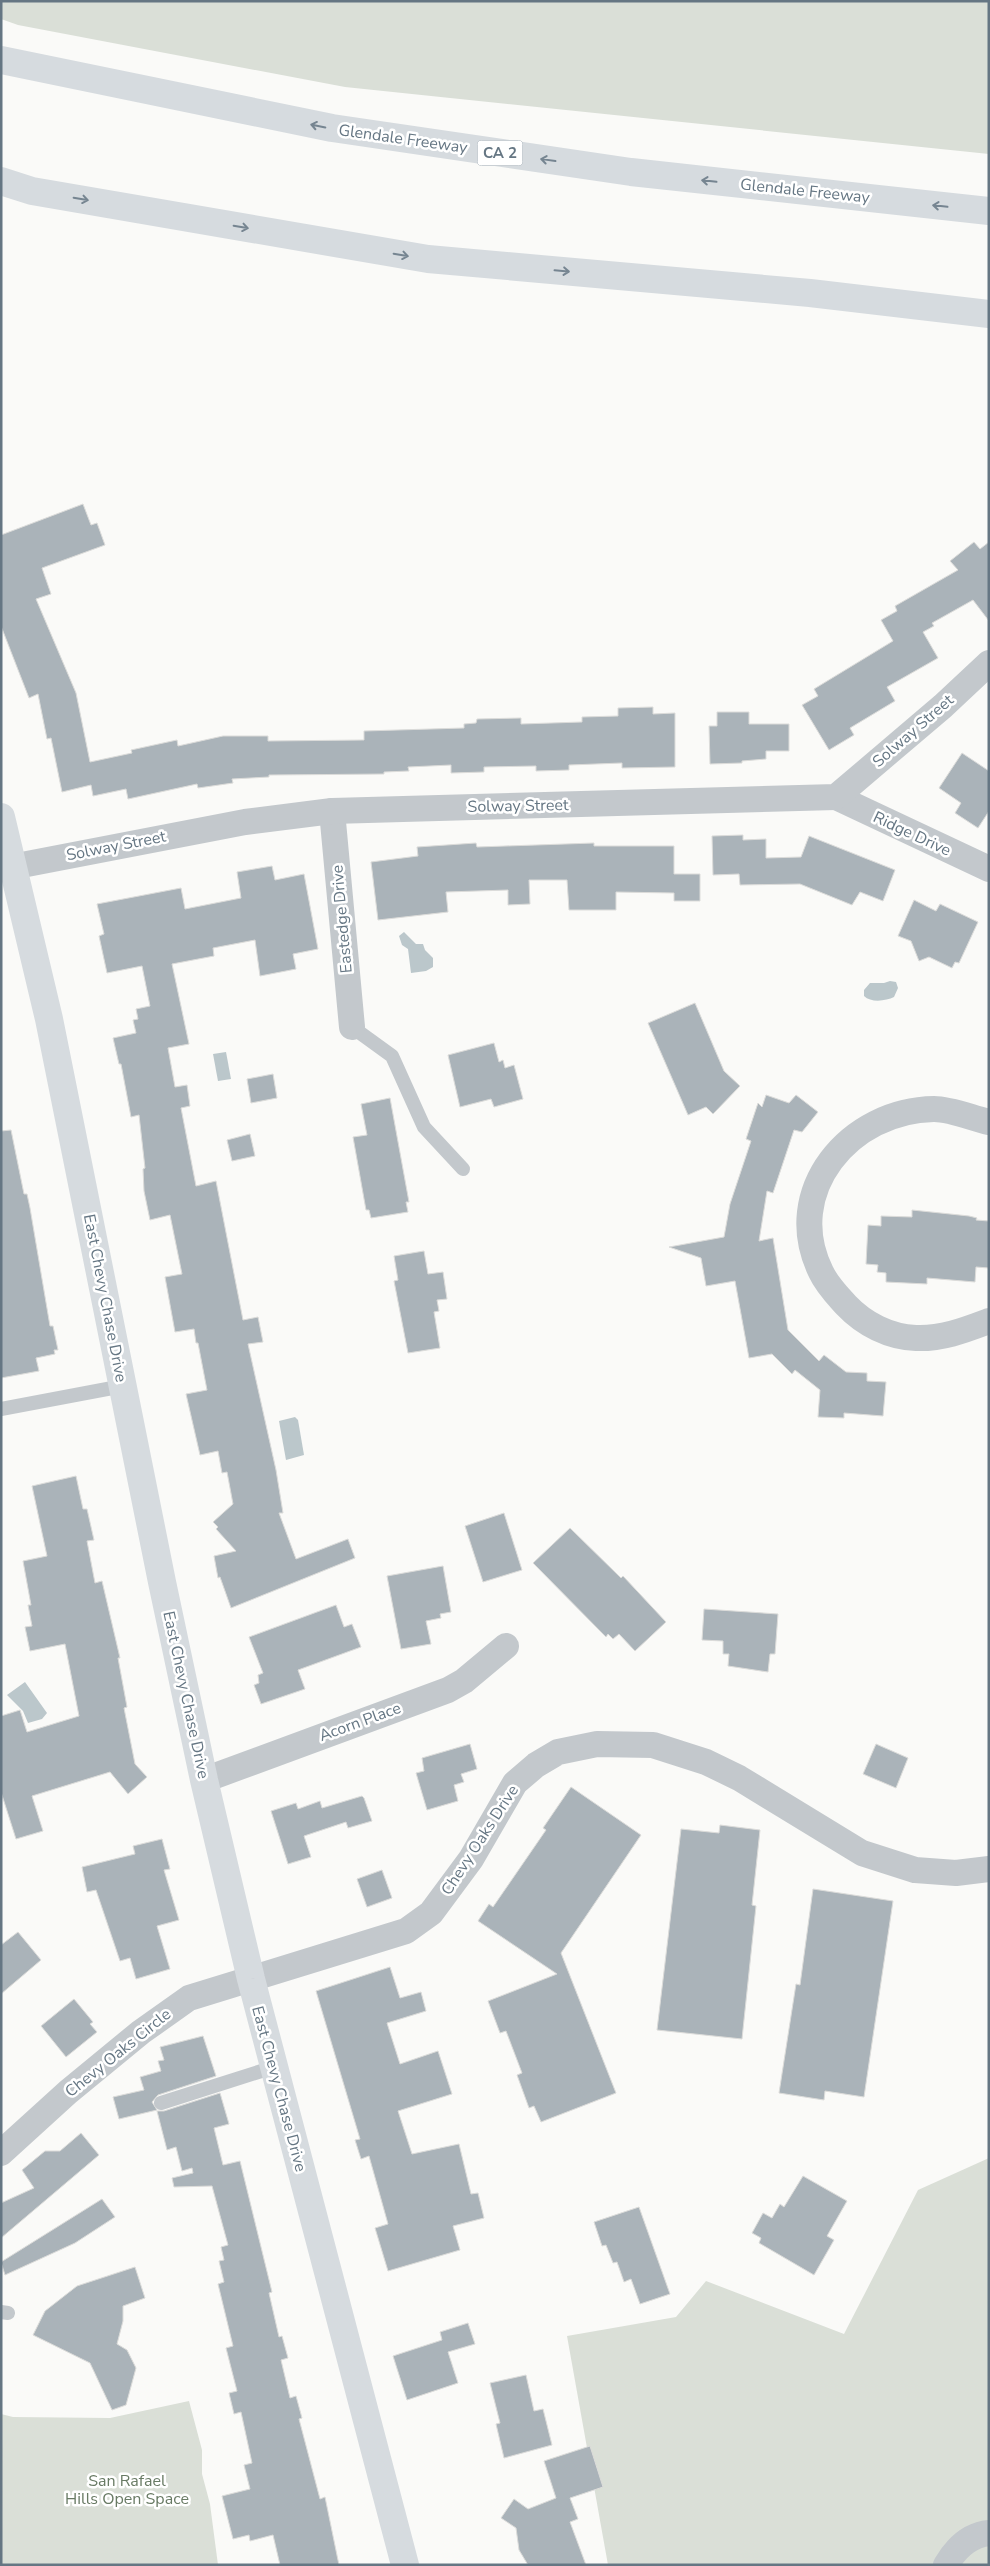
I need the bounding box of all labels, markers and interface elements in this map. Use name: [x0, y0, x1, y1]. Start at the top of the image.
street label: Glendale Freeway: [337, 119, 470, 159]
one-way arrow: [311, 120, 327, 130]
road number: CA 2: [478, 140, 522, 166]
one-way arrow: [540, 155, 556, 165]
street label: Glendale Freeway: [739, 173, 872, 209]
one-way arrow: [701, 176, 717, 186]
one-way arrow: [72, 194, 88, 204]
one-way arrow: [933, 201, 949, 211]
one-way arrow: [232, 222, 248, 232]
one-way arrow: [392, 250, 408, 260]
one-way arrow: [554, 266, 570, 276]
street label: Solway Street: [868, 689, 959, 772]
street label: Solway Street: [467, 794, 569, 818]
street label: Ridge Drive: [869, 806, 955, 862]
street label: Solway Street: [64, 825, 168, 866]
street label: Eastedge Drive: [326, 864, 358, 974]
street label: East Chevy Chase Drive: [78, 1212, 132, 1384]
street label: East Chevy Chase Drive: [157, 1609, 215, 1781]
street label: Acorn Place: [316, 1697, 404, 1747]
street label: Chevy Oaks Drive: [436, 1781, 524, 1899]
street label: Chevy Oaks Circle: [60, 2003, 176, 2103]
street label: East Chevy Chase Drive: [246, 2004, 312, 2174]
park label: San Rafael Hills Open Space: [65, 2470, 189, 2510]

